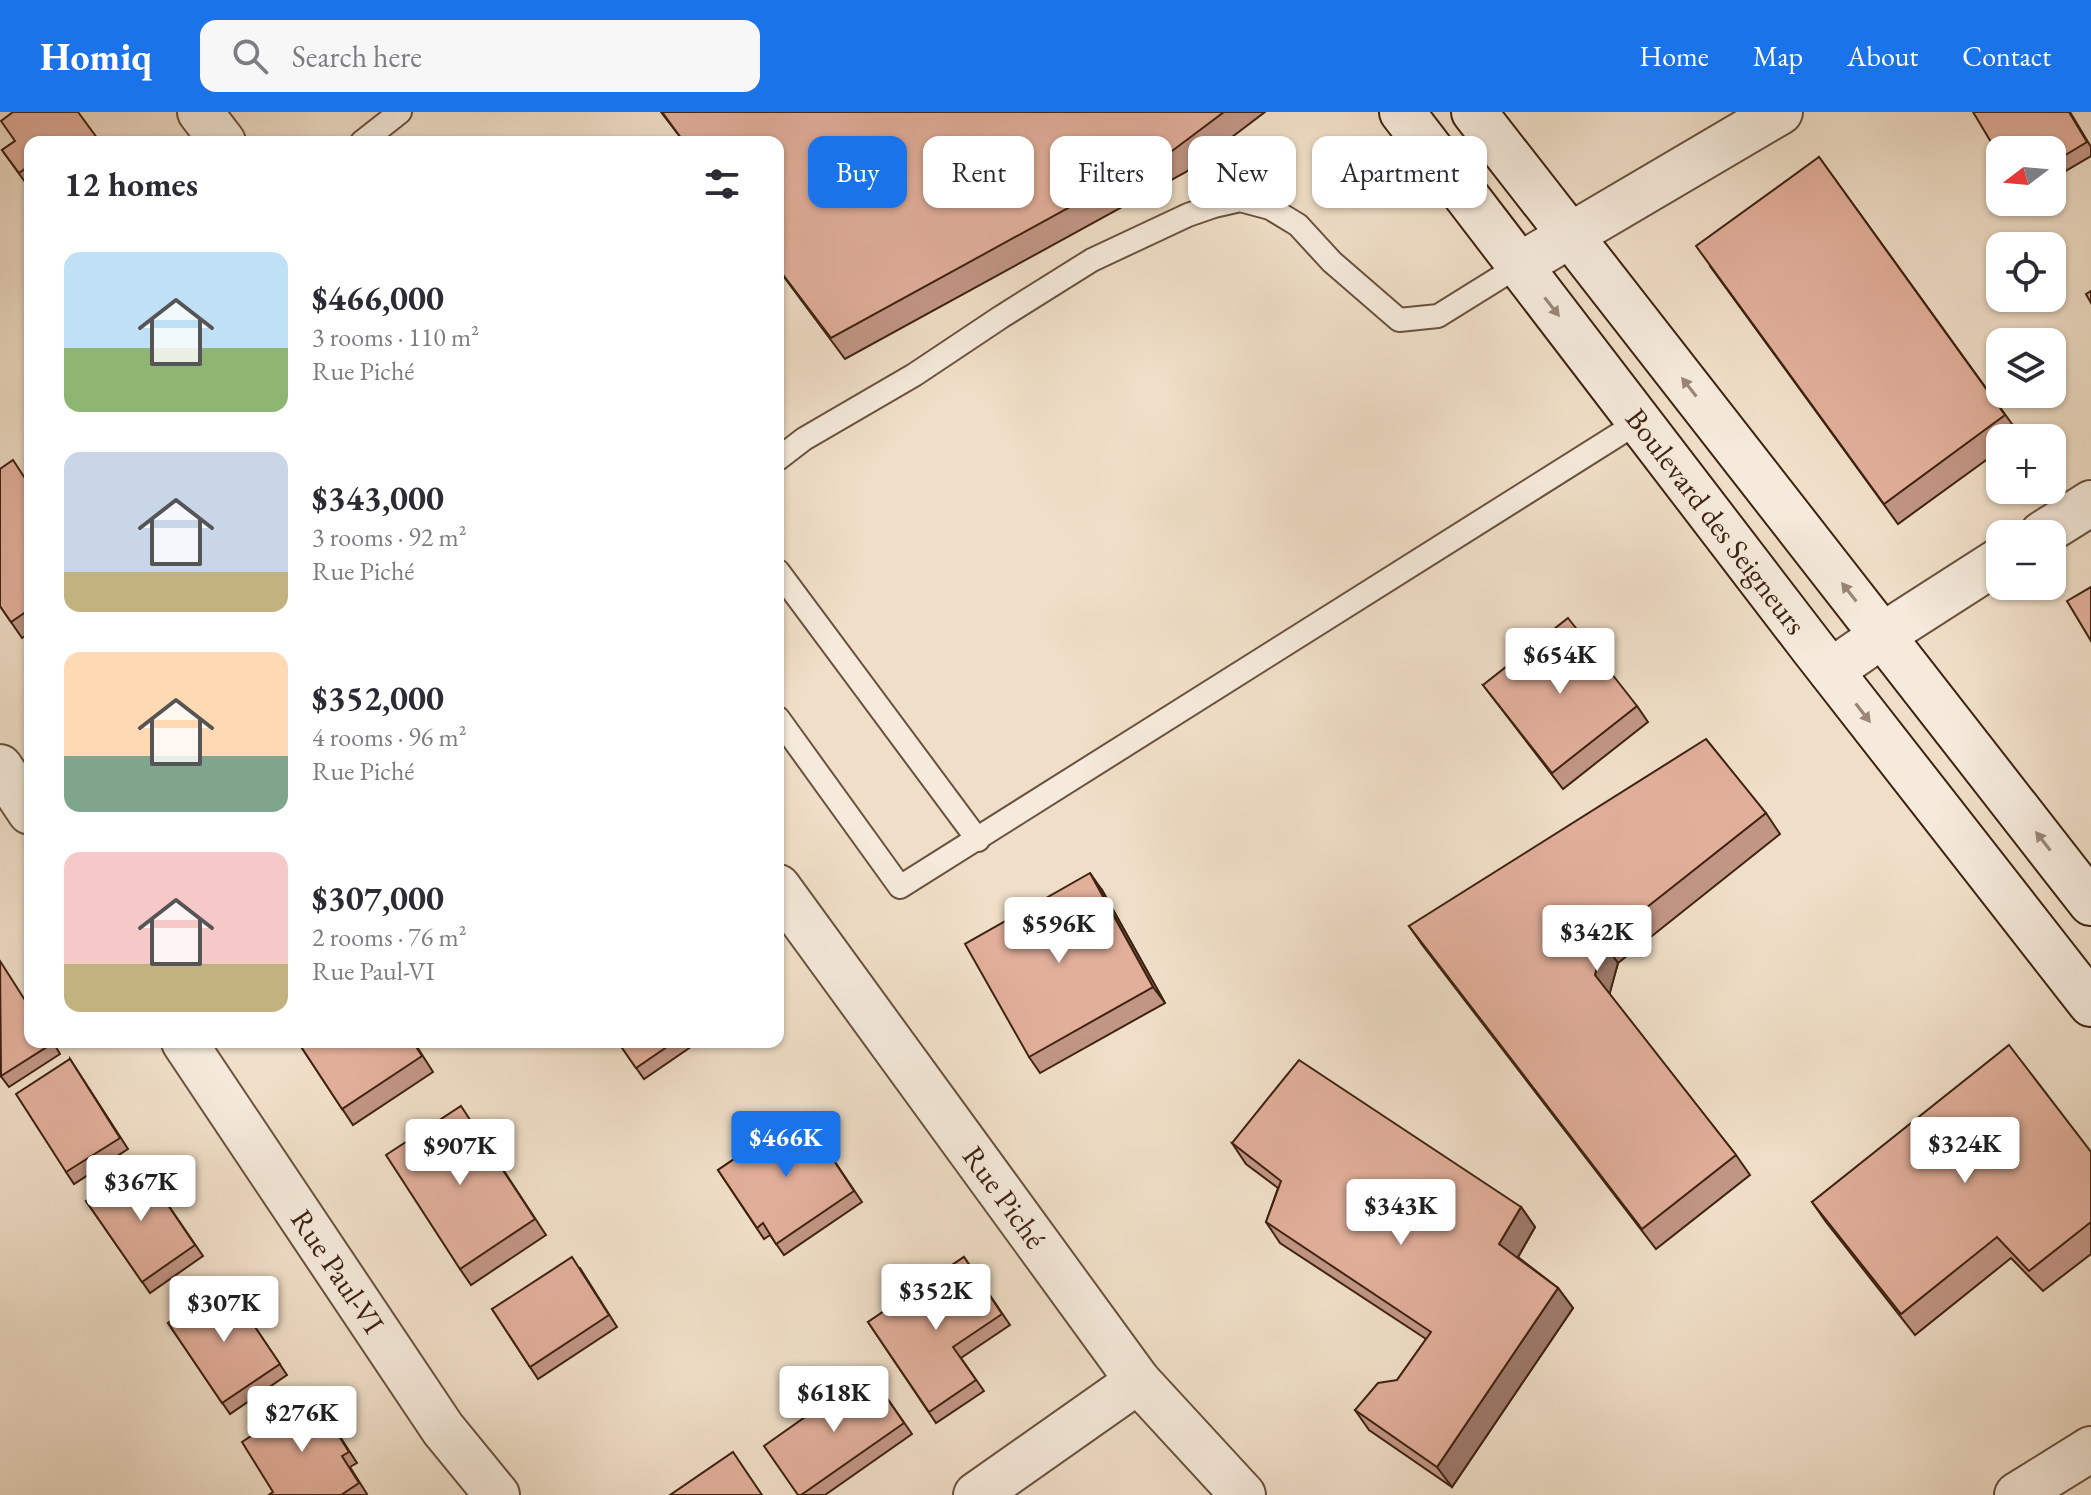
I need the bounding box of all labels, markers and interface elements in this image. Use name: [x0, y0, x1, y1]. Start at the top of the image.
search box: [200, 20, 760, 92]
text: Homiq: [40, 32, 152, 81]
icon: search: [228, 34, 272, 78]
text: Search here: [292, 37, 422, 76]
text: Home: [1639, 38, 1709, 74]
text: Map: [1753, 38, 1803, 74]
text: About: [1847, 38, 1918, 74]
text: Contact: [1962, 38, 2051, 74]
chip: Buy: [808, 136, 907, 208]
chip: Rent: [923, 136, 1034, 208]
chip: Filters: [1050, 136, 1172, 208]
chip: New: [1188, 136, 1296, 208]
chip: Apartment: [1312, 136, 1487, 208]
north arrow: [1986, 136, 2066, 216]
map controls: [1986, 136, 2066, 600]
text: 12 homes: [64, 162, 198, 206]
icon: filters: [700, 162, 744, 206]
button: locate: [1986, 232, 2066, 312]
text: $466,000: [312, 276, 444, 320]
icon: home: [128, 284, 224, 380]
one-way arrow: [1543, 297, 1559, 317]
text: 3 rooms · 110 m²: [312, 320, 479, 354]
button: layers: [1986, 328, 2066, 408]
text: Rue Piché: [312, 354, 414, 388]
one-way arrow: [1681, 377, 1698, 397]
street label: Boulevard des Seigneurs: [1617, 400, 1815, 642]
button: +: [1986, 424, 2066, 504]
text: $343,000: [312, 476, 444, 520]
icon: home: [128, 484, 224, 580]
text: 3 rooms · 92 m²: [312, 520, 467, 554]
button: −: [1986, 520, 2066, 600]
text: Rue Piché: [312, 554, 414, 588]
one-way arrow: [1842, 582, 1858, 602]
pin: $654K: [1504, 628, 1616, 696]
text: $654K: [1523, 637, 1597, 671]
text: $352,000: [312, 676, 444, 720]
icon: home: [128, 684, 224, 780]
one-way arrow: [1855, 703, 1871, 723]
text: 4 rooms · 96 m²: [312, 720, 467, 754]
text: Rue Piché: [312, 754, 414, 788]
one-way arrow: [2036, 831, 2052, 851]
text: $307,000: [312, 876, 444, 920]
icon: home: [128, 884, 224, 980]
pin: $596K: [1003, 897, 1115, 965]
pin: $342K: [1541, 905, 1653, 973]
text: $596K: [1022, 906, 1096, 940]
text: $342K: [1560, 914, 1634, 948]
text: 2 rooms · 76 m²: [312, 920, 467, 954]
text: Rue Paul-VI: [312, 954, 435, 988]
pin: $466K: [730, 1111, 842, 1179]
pin: $324K: [1909, 1117, 2021, 1185]
pin: $907K: [404, 1119, 516, 1187]
text: $466K: [749, 1120, 823, 1154]
text: $324K: [1928, 1126, 2002, 1160]
text: $907K: [423, 1128, 497, 1162]
street label: Rue Piché: [954, 1138, 1055, 1256]
pin: $367K: [85, 1155, 197, 1223]
text: $367K: [104, 1164, 178, 1198]
pin: $343K: [1345, 1179, 1457, 1247]
text: $343K: [1364, 1188, 1438, 1222]
street label: Rue Paul-VI: [282, 1201, 393, 1341]
pin: $352K: [880, 1264, 992, 1332]
text: $352K: [899, 1273, 973, 1307]
pin: $307K: [168, 1276, 280, 1344]
text: $307K: [187, 1285, 261, 1319]
pin: $618K: [778, 1366, 890, 1434]
text: $618K: [797, 1375, 871, 1409]
pin: $276K: [246, 1386, 358, 1454]
text: $276K: [265, 1395, 339, 1429]

